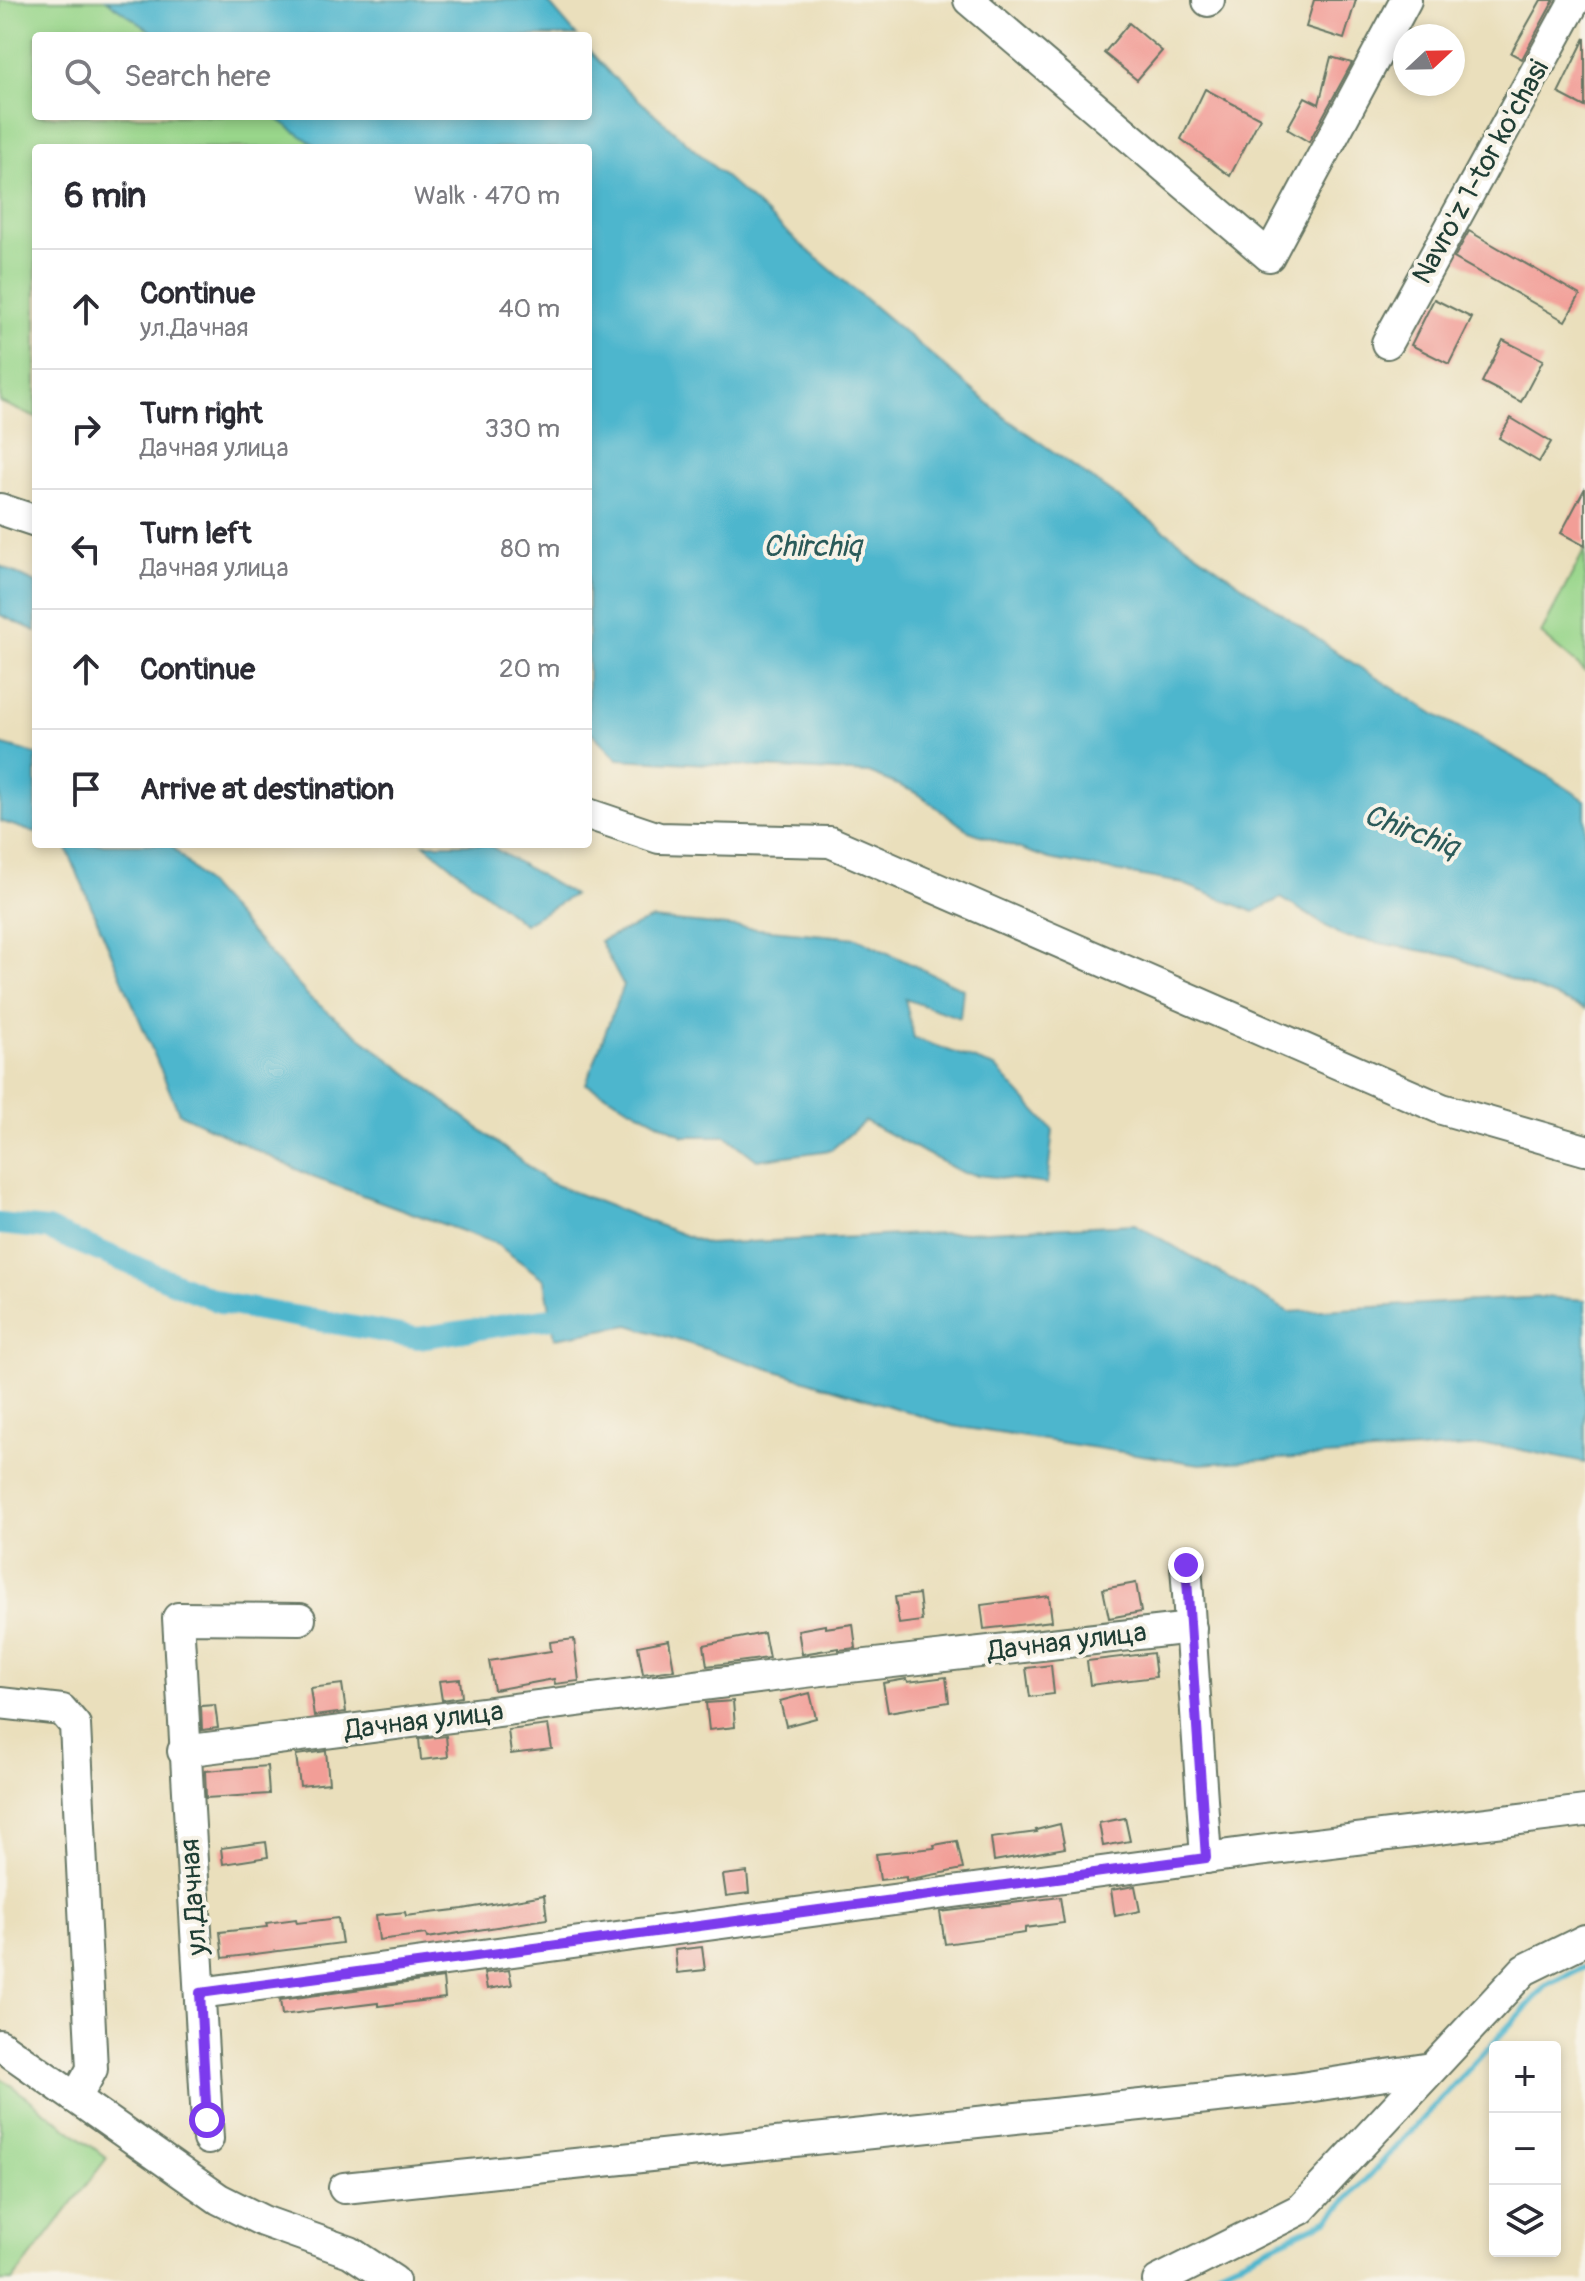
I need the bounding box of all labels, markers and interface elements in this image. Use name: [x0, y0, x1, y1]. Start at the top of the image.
north arrow: [1393, 24, 1465, 96]
search box: [32, 32, 592, 120]
icon: search: [60, 54, 104, 98]
street label: Navro'z 1-tor ko'chasi: [1405, 54, 1557, 290]
text: Search here: [124, 58, 271, 95]
text: 6 min: [64, 175, 146, 218]
text: Walk · 470 m: [414, 180, 560, 212]
text: Continue: [140, 275, 255, 312]
icon: ahead: [64, 287, 108, 331]
text: 40 m: [498, 293, 560, 325]
text: ул.Дачная: [140, 312, 249, 344]
text: Turn right: [140, 395, 263, 432]
icon: right: [64, 407, 108, 451]
text: 330 m: [484, 413, 560, 445]
text: Дачная улица: [140, 432, 289, 464]
text: Turn left: [140, 515, 251, 552]
icon: left: [64, 527, 108, 571]
water label: Chirchiq: [763, 528, 864, 565]
text: 80 m: [500, 533, 560, 565]
text: Дачная улица: [140, 552, 289, 584]
icon: ahead: [64, 647, 108, 691]
text: Continue: [140, 651, 255, 688]
text: 20 m: [499, 653, 560, 685]
icon: arrive: [64, 767, 108, 811]
text: Arrive at destination: [140, 771, 394, 808]
water label: Chirchiq: [1359, 796, 1466, 867]
route end: [1168, 1547, 1204, 1583]
street label: Дачная улица: [985, 1615, 1148, 1669]
street label: Дачная улица: [342, 1694, 505, 1748]
street label: ул.Дачная: [172, 1837, 216, 1958]
map controls: [1489, 2041, 1561, 2257]
button: +: [1489, 2041, 1561, 2113]
route start: [189, 2102, 225, 2138]
button: −: [1489, 2113, 1561, 2185]
button: layers: [1489, 2185, 1561, 2257]

